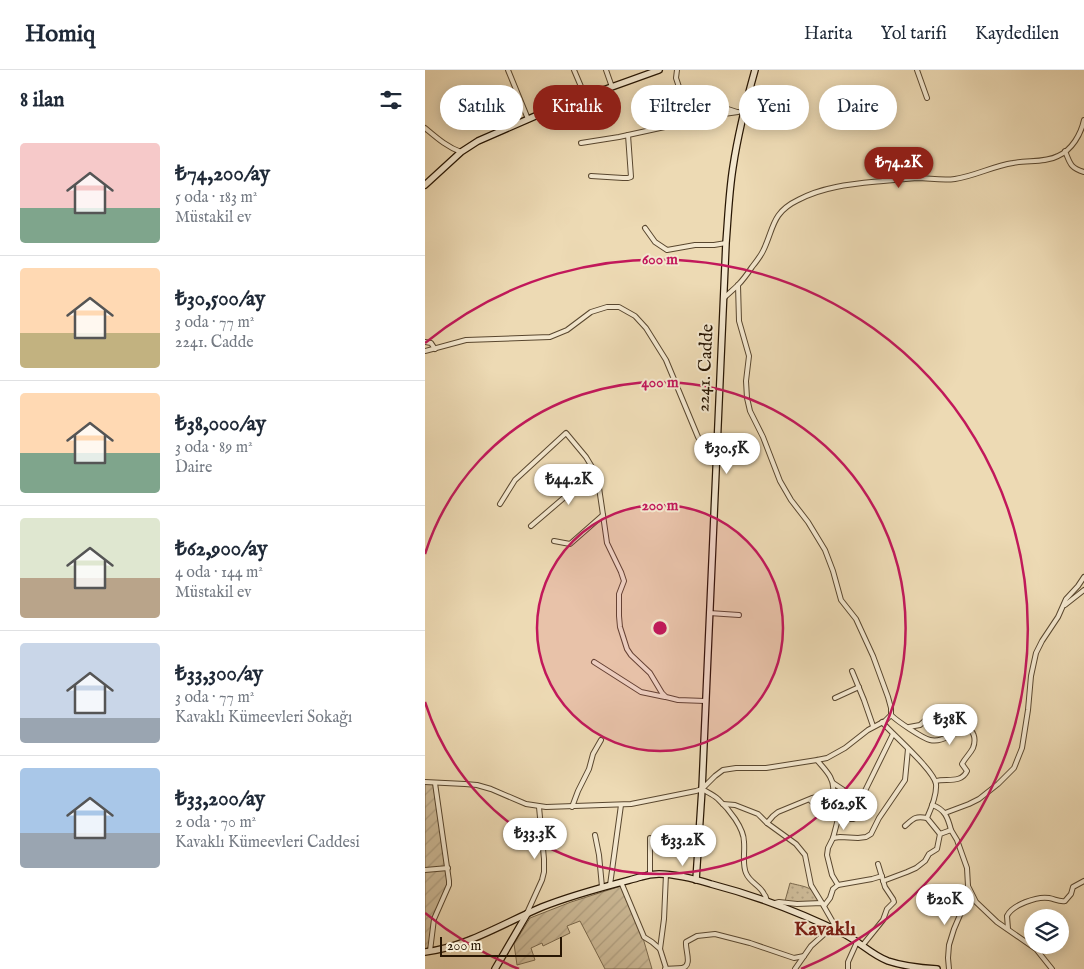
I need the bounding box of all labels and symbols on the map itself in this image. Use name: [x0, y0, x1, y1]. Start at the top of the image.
pin: ₺74.2K: [858, 146, 940, 189]
text: 600 m: [642, 250, 678, 269]
street label: 2241. Cadde: [692, 323, 720, 413]
text: 400 m: [642, 373, 679, 392]
pin: ₺30.5K: [686, 432, 768, 475]
pin: ₺44.2K: [528, 464, 610, 506]
text: 200 m: [642, 496, 679, 515]
centre of rings: [651, 619, 669, 637]
pin: ₺38K: [920, 704, 980, 746]
pin: ₺62.9K: [803, 788, 885, 831]
pin: ₺33.3K: [494, 818, 576, 860]
pin: ₺33.2K: [642, 824, 724, 867]
pin: ₺20K: [915, 884, 975, 926]
district label: Kavaklı: [794, 917, 857, 942]
scale bar: [440, 934, 563, 957]

